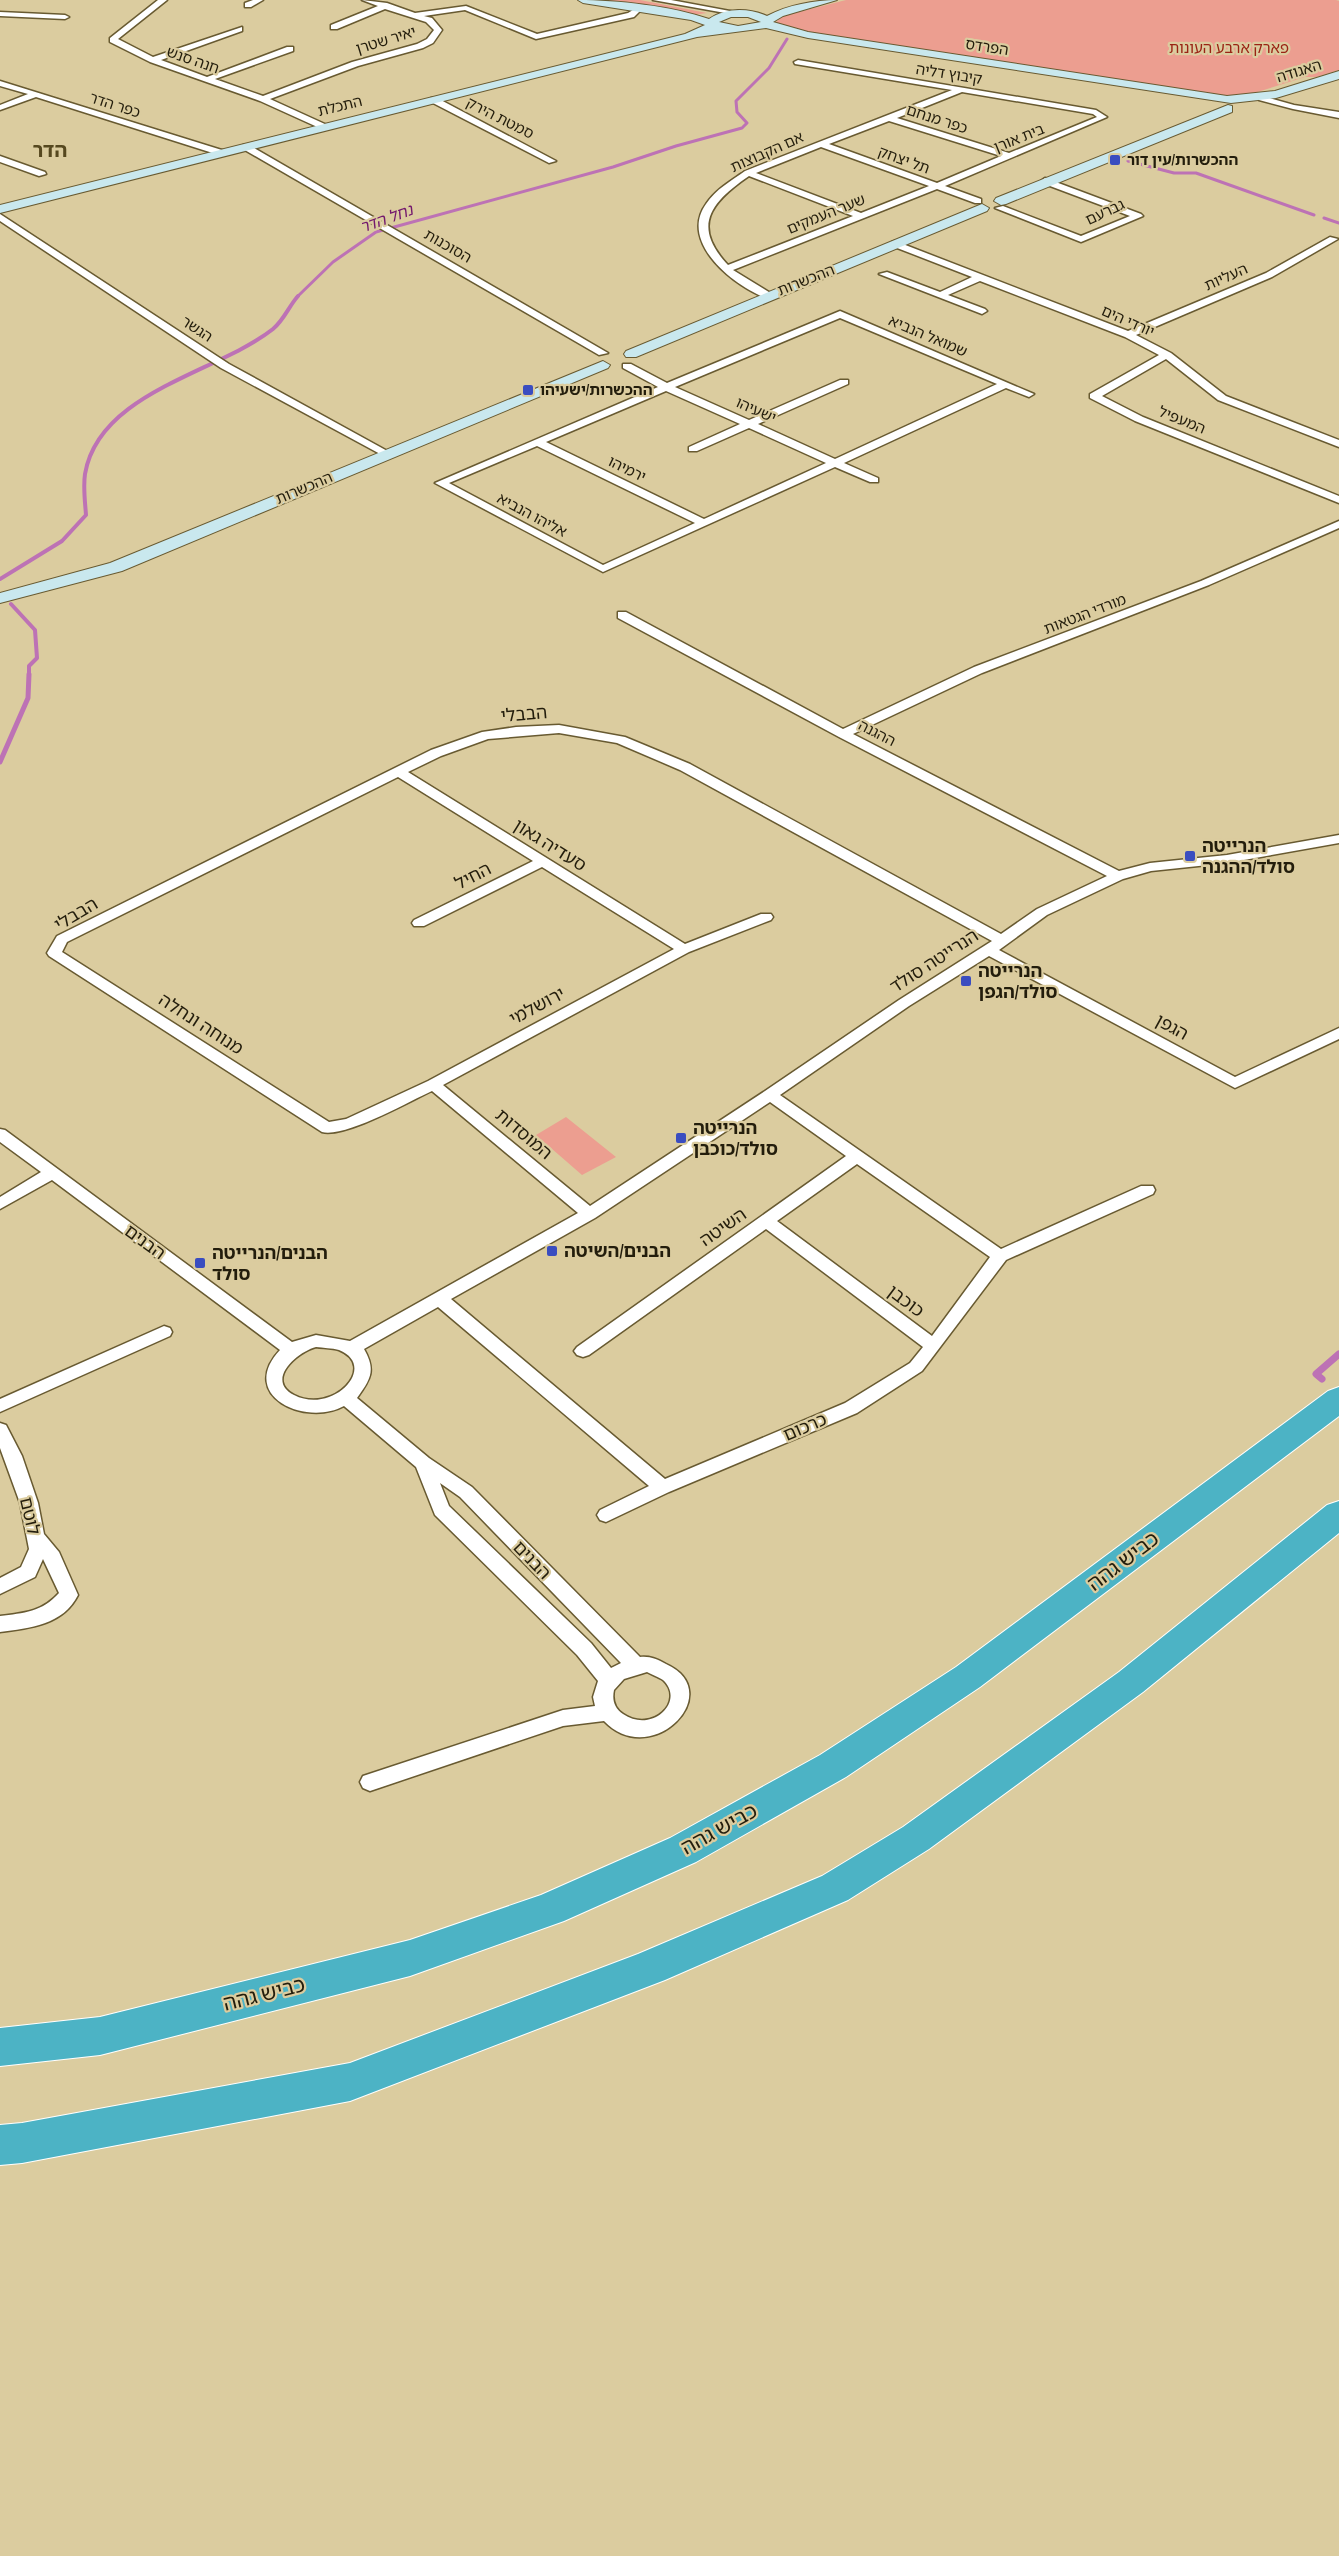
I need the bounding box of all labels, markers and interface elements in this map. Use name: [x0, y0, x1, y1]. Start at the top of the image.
street label: יאיר שטרן: [353, 20, 419, 59]
street label: הפרדס: [964, 33, 1010, 60]
park label: פארק ארבע העונות: [1169, 37, 1289, 58]
street label: חנה סנש: [164, 41, 222, 78]
street label: האגודה: [1274, 54, 1324, 87]
street label: קיבוץ דליה: [914, 58, 984, 89]
street label: כפר הדר: [87, 86, 144, 123]
street label: התכלת: [315, 90, 364, 121]
street label: סמטת הירק: [463, 92, 538, 144]
street label: כפר מנחם: [904, 99, 971, 138]
street label: בית אורן: [990, 118, 1048, 157]
street label: אם הקבוצות: [727, 126, 807, 177]
district label: הדר: [33, 136, 67, 163]
street label: תל יצחק: [875, 141, 933, 179]
place label: ההכשרות/עין דור: [1127, 149, 1238, 170]
marker: ההכשרות/עין דור: [1108, 153, 1122, 167]
street label: שער העמקים: [783, 188, 868, 239]
street label: גברעם: [1082, 193, 1128, 230]
water label: נחל הדר: [356, 198, 417, 238]
street label: הסוכנות: [421, 224, 476, 268]
street label: העליות: [1201, 258, 1251, 295]
street label: ההכשרות: [774, 259, 838, 301]
street label: יורדי הים: [1098, 300, 1158, 342]
street label: שמואל הנביא: [886, 310, 971, 362]
street label: הגשר: [177, 311, 217, 347]
place label: ההכשרות/ישעיהו: [540, 379, 653, 400]
marker: ההכשרות/ישעיהו: [521, 383, 535, 397]
street label: ישעיהו: [733, 391, 780, 428]
street label: המעפיל: [1155, 401, 1209, 439]
street label: ירמיהו: [605, 450, 650, 487]
street label: ההכשרות: [272, 466, 336, 509]
street label: אליהו הנביא: [494, 487, 571, 542]
street label: מורדי הגטאות: [1041, 588, 1129, 639]
street label: הבבלי: [500, 699, 548, 728]
street label: ההגנה: [855, 714, 900, 751]
street label: סעדיה גאון: [509, 812, 592, 877]
place label: הנרייטה סולד/ההגנה: [1202, 833, 1295, 879]
marker: הנרייטה סולד/ההגנה: [1183, 849, 1197, 863]
street label: החיל: [450, 856, 495, 895]
street label: הבבלי: [49, 891, 102, 936]
street label: הנרייטה סולד: [885, 923, 983, 999]
place label: הנרייטה סולד/הגפן: [978, 958, 1058, 1004]
marker: הנרייטה סולד/הגפן: [959, 974, 973, 988]
street label: ירושלמי: [505, 981, 569, 1031]
street label: מנוחה ונחלה: [154, 987, 249, 1060]
street label: הגפן: [1151, 1007, 1193, 1046]
street label: המוסדות: [490, 1102, 558, 1165]
place label: הנרייטה סולד/כוכבן: [693, 1115, 778, 1161]
marker: הנרייטה סולד/כוכבן: [674, 1131, 688, 1145]
street label: השיטה: [694, 1201, 751, 1252]
street label: הבנים: [120, 1218, 171, 1265]
place label: הבנים/השיטה: [564, 1238, 671, 1263]
place label: הבנים/הנרייטה סולד: [212, 1240, 328, 1286]
marker: הבנים/השיטה: [545, 1244, 559, 1258]
marker: הבנים/הנרייטה סולד: [193, 1256, 207, 1270]
street label: כוכבן: [883, 1279, 930, 1323]
street label: כרכום: [779, 1406, 830, 1447]
street label: לוטם: [14, 1494, 47, 1537]
street label: כביש גהה: [1081, 1524, 1165, 1597]
street label: הבנים: [508, 1535, 557, 1585]
street label: כביש גהה: [675, 1796, 762, 1861]
street label: כביש גהה: [220, 1969, 308, 2018]

